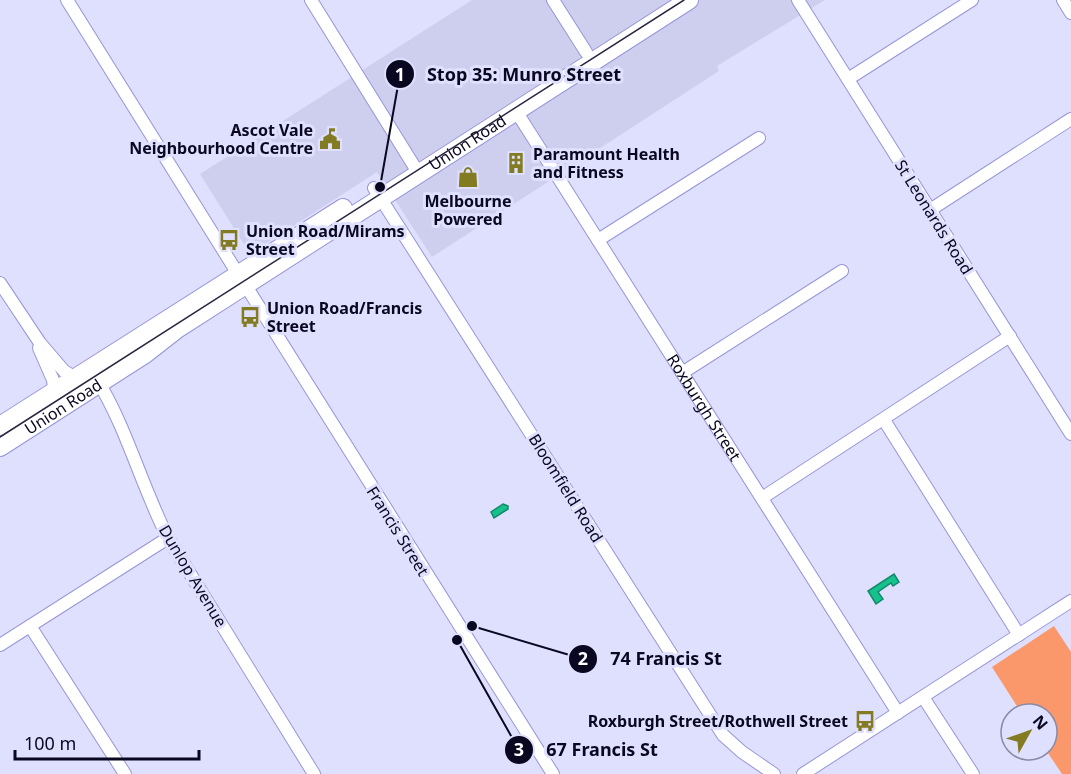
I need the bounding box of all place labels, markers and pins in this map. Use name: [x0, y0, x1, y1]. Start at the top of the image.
callout: Stop 35: Munro Street: [385, 56, 633, 92]
place label: Ascot Vale Neighbourhood Centre: [129, 119, 313, 159]
public building icon: Ascot Vale Neighbourhood Centre: [318, 127, 342, 151]
place label: Paramount Health and Fitness: [533, 143, 680, 183]
building icon: Paramount Health and Fitness: [504, 151, 528, 175]
shop icon: Melbourne Powered: [456, 165, 480, 189]
place label: Melbourne Powered: [424, 190, 512, 230]
place label: Union Road/Mirams Street: [246, 220, 405, 260]
bus stop icon: Union Road/Mirams Street: [217, 228, 241, 252]
place label: Union Road/Francis Street: [267, 297, 422, 337]
bus stop icon: Union Road/Francis Street: [238, 305, 262, 329]
callout: 74 Francis St: [568, 641, 733, 677]
bus stop icon: Roxburgh Street/Rothwell Street: [853, 709, 877, 733]
place label: Roxburgh Street/Rothwell Street: [588, 710, 848, 732]
callout: 67 Francis St: [504, 732, 669, 768]

